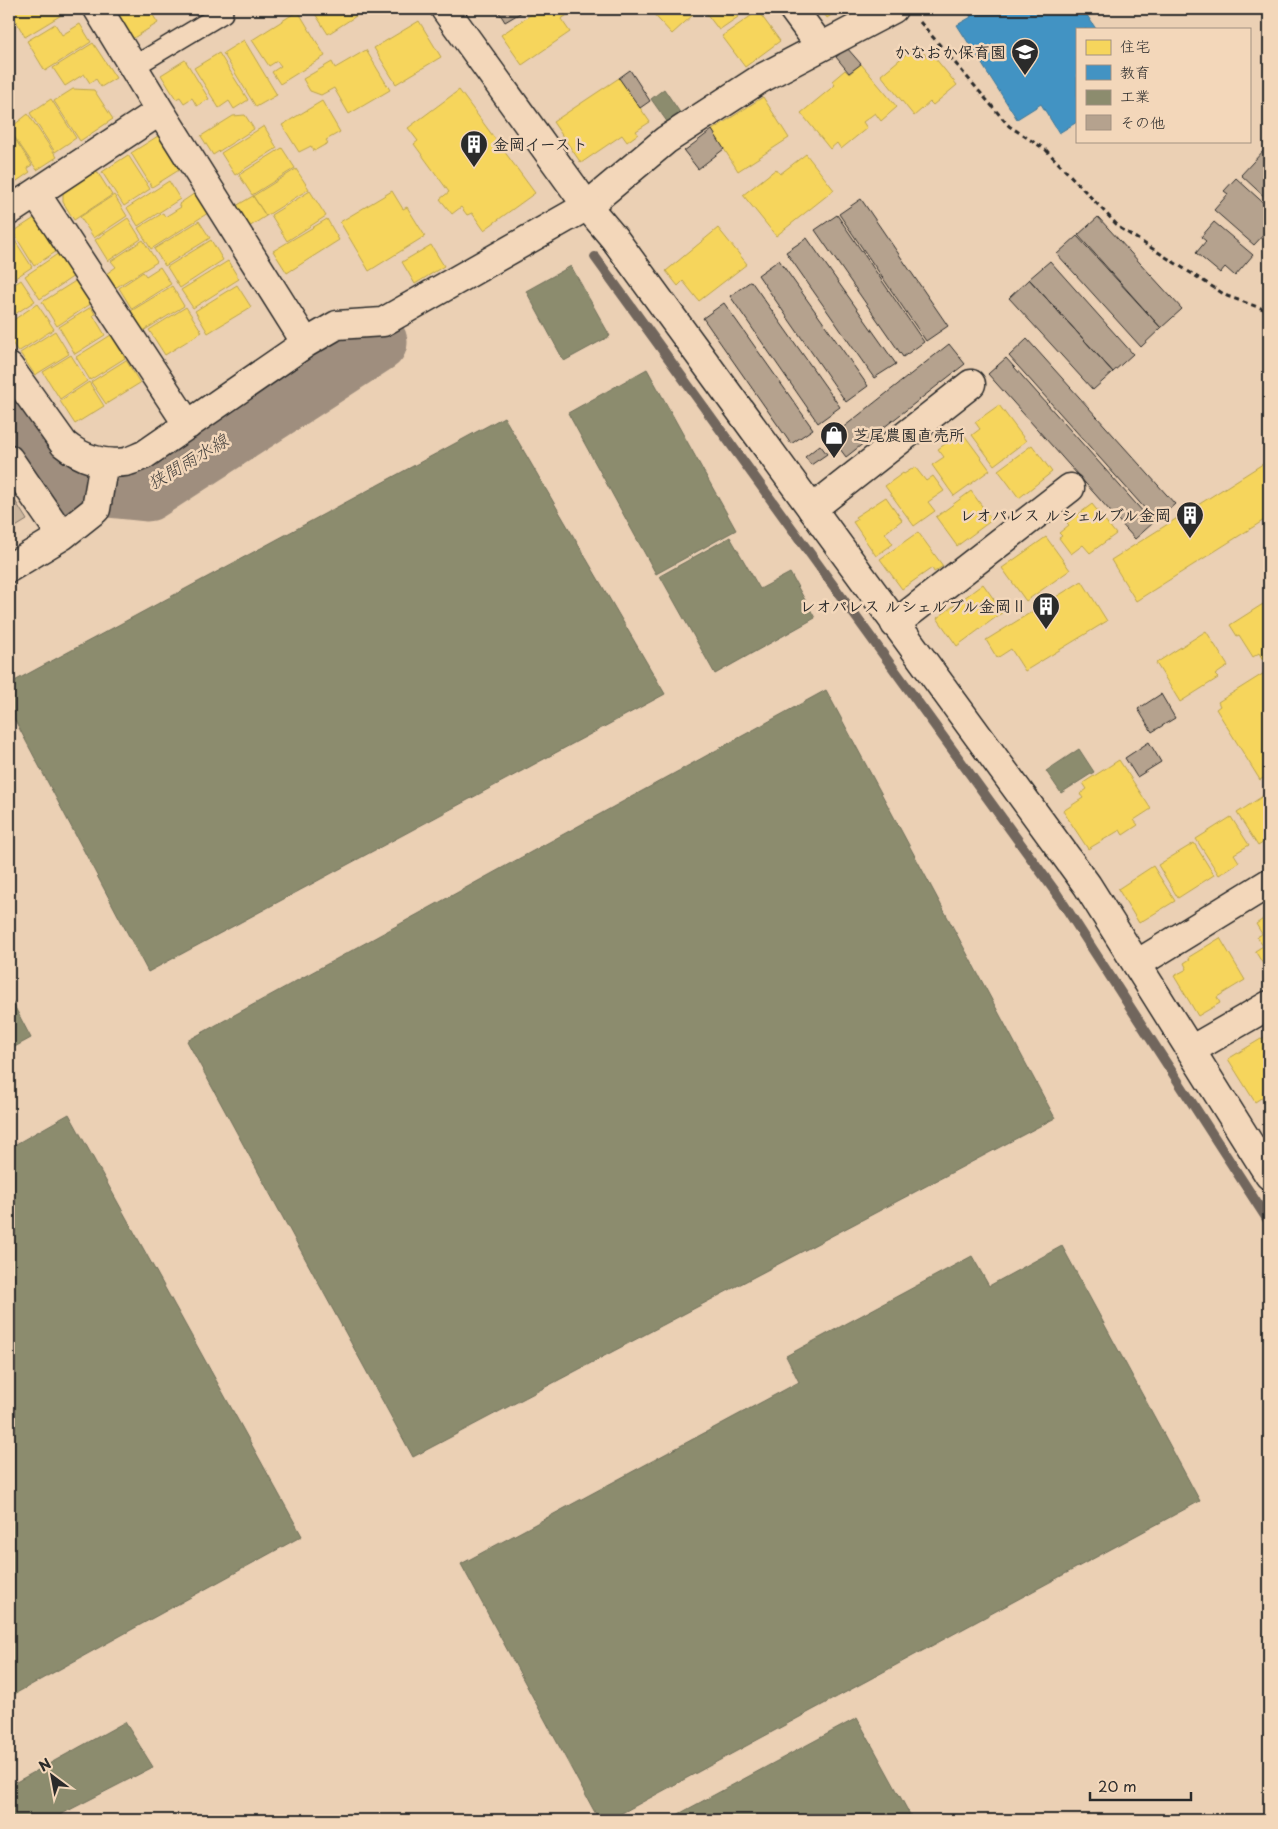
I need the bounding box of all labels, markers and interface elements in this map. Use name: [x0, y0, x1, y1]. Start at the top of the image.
legend: [1076, 28, 1250, 142]
text: 住宅: [1120, 34, 1150, 57]
school or university icon: かなおか保育園: [1010, 37, 1040, 76]
place label: かなおか保育園: [894, 39, 1006, 63]
text: 教育: [1120, 60, 1150, 83]
text: 工業: [1120, 84, 1150, 107]
text: その他: [1120, 110, 1165, 133]
building icon: 金岡イースト: [459, 129, 489, 168]
place label: 金岡イースト: [493, 131, 588, 155]
shop icon: 芝尾農園直売所: [819, 420, 849, 459]
place label: 芝尾農園直売所: [853, 422, 965, 446]
water label: 狭間雨水線: [142, 425, 234, 495]
building icon: レオパレス ルシェルブル金岡: [1175, 500, 1205, 539]
place label: レオパレス ルシェルブル金岡: [960, 502, 1171, 526]
building icon: レオパレス ルシェルブル金岡Ⅱ: [1031, 591, 1061, 630]
place label: レオパレス ルシェルブル金岡Ⅱ: [800, 593, 1027, 617]
north arrow: [28, 1752, 78, 1802]
text: N: [35, 1753, 55, 1776]
scale bar: [1090, 1769, 1192, 1801]
text: 20 m: [1098, 1774, 1137, 1797]

